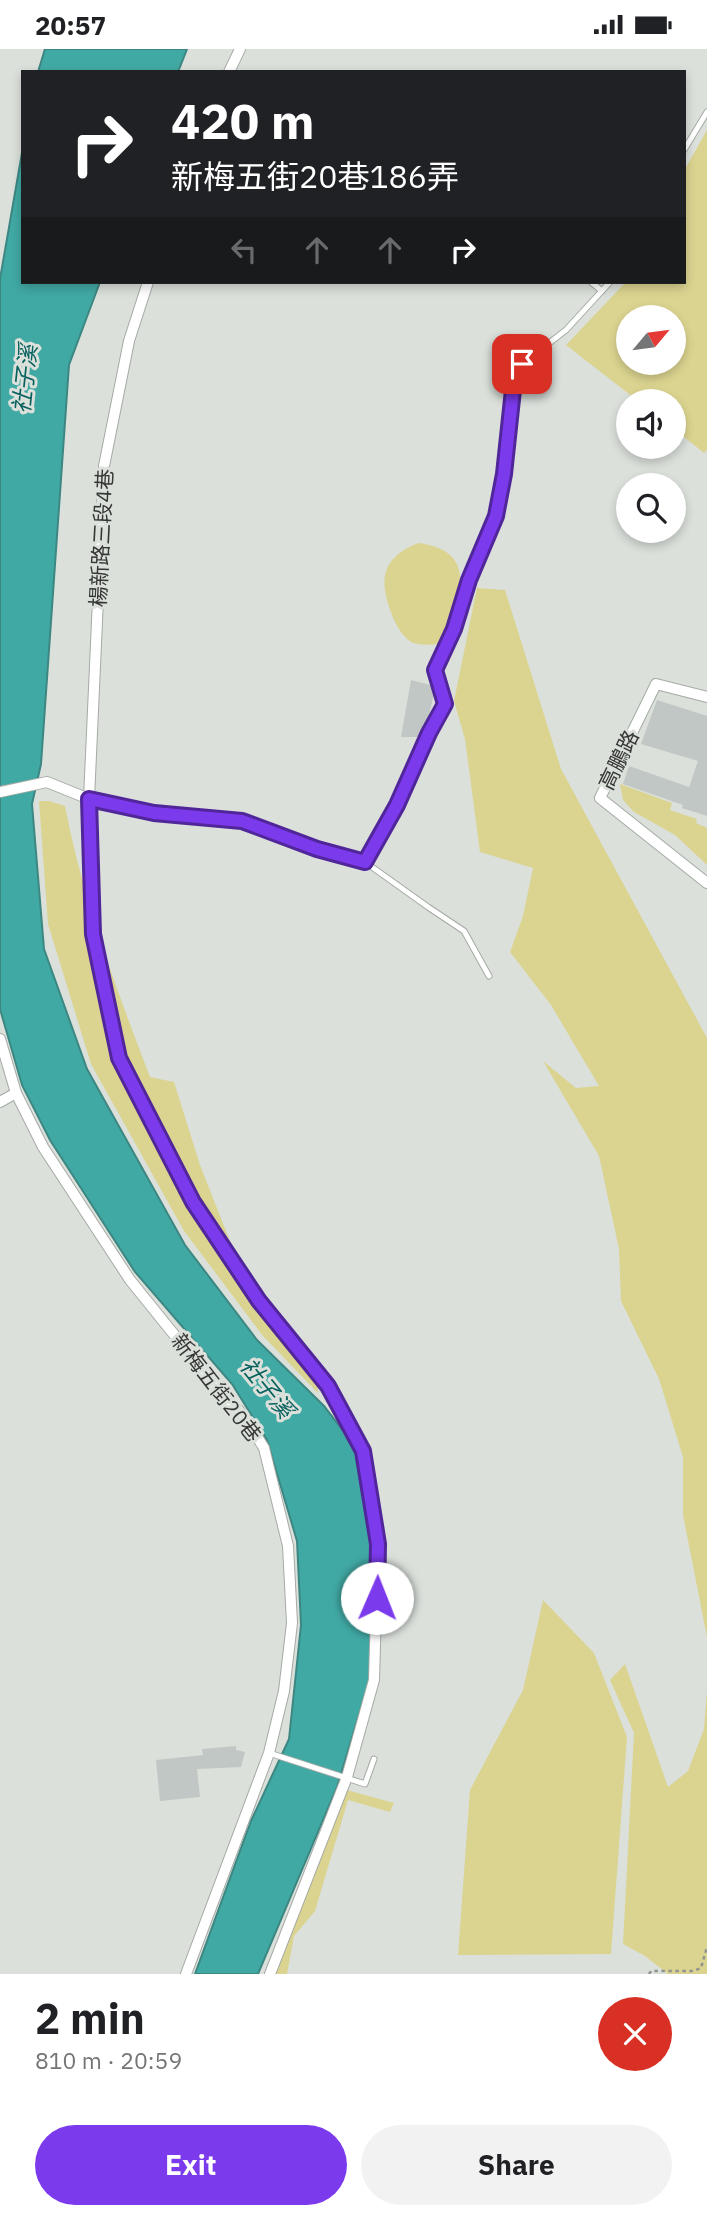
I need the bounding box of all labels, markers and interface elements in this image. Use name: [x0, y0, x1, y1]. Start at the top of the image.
text: 20:57: [35, 8, 106, 42]
text: 420 m: [171, 89, 315, 152]
icon: right: [56, 98, 147, 189]
text: 新梅五街20巷186弄: [171, 155, 459, 197]
icon: left: [225, 231, 263, 269]
icon: ahead: [298, 231, 336, 269]
icon: ahead: [371, 231, 409, 269]
icon: right: [444, 231, 482, 269]
north arrow: [616, 305, 686, 375]
map controls: [616, 305, 686, 543]
pin: [492, 334, 552, 394]
water label: 社子溪: [5, 340, 43, 415]
icon: arrive: [503, 345, 541, 383]
button: sound: [616, 389, 686, 459]
street label: 楊新路三段4巷: [83, 468, 119, 608]
button: search: [616, 473, 686, 543]
street label: 高鵬路: [592, 725, 644, 794]
street label: 新梅五街20巷: [166, 1327, 268, 1447]
water label: 社子溪: [234, 1351, 303, 1426]
position arrow: [340, 1561, 414, 1635]
text: 2 min: [35, 1991, 145, 2046]
button: close: [598, 1997, 672, 2071]
text: 810 m · 20:59: [35, 2045, 182, 2075]
button: Exit: [35, 2125, 347, 2205]
button: Share: [361, 2125, 672, 2205]

